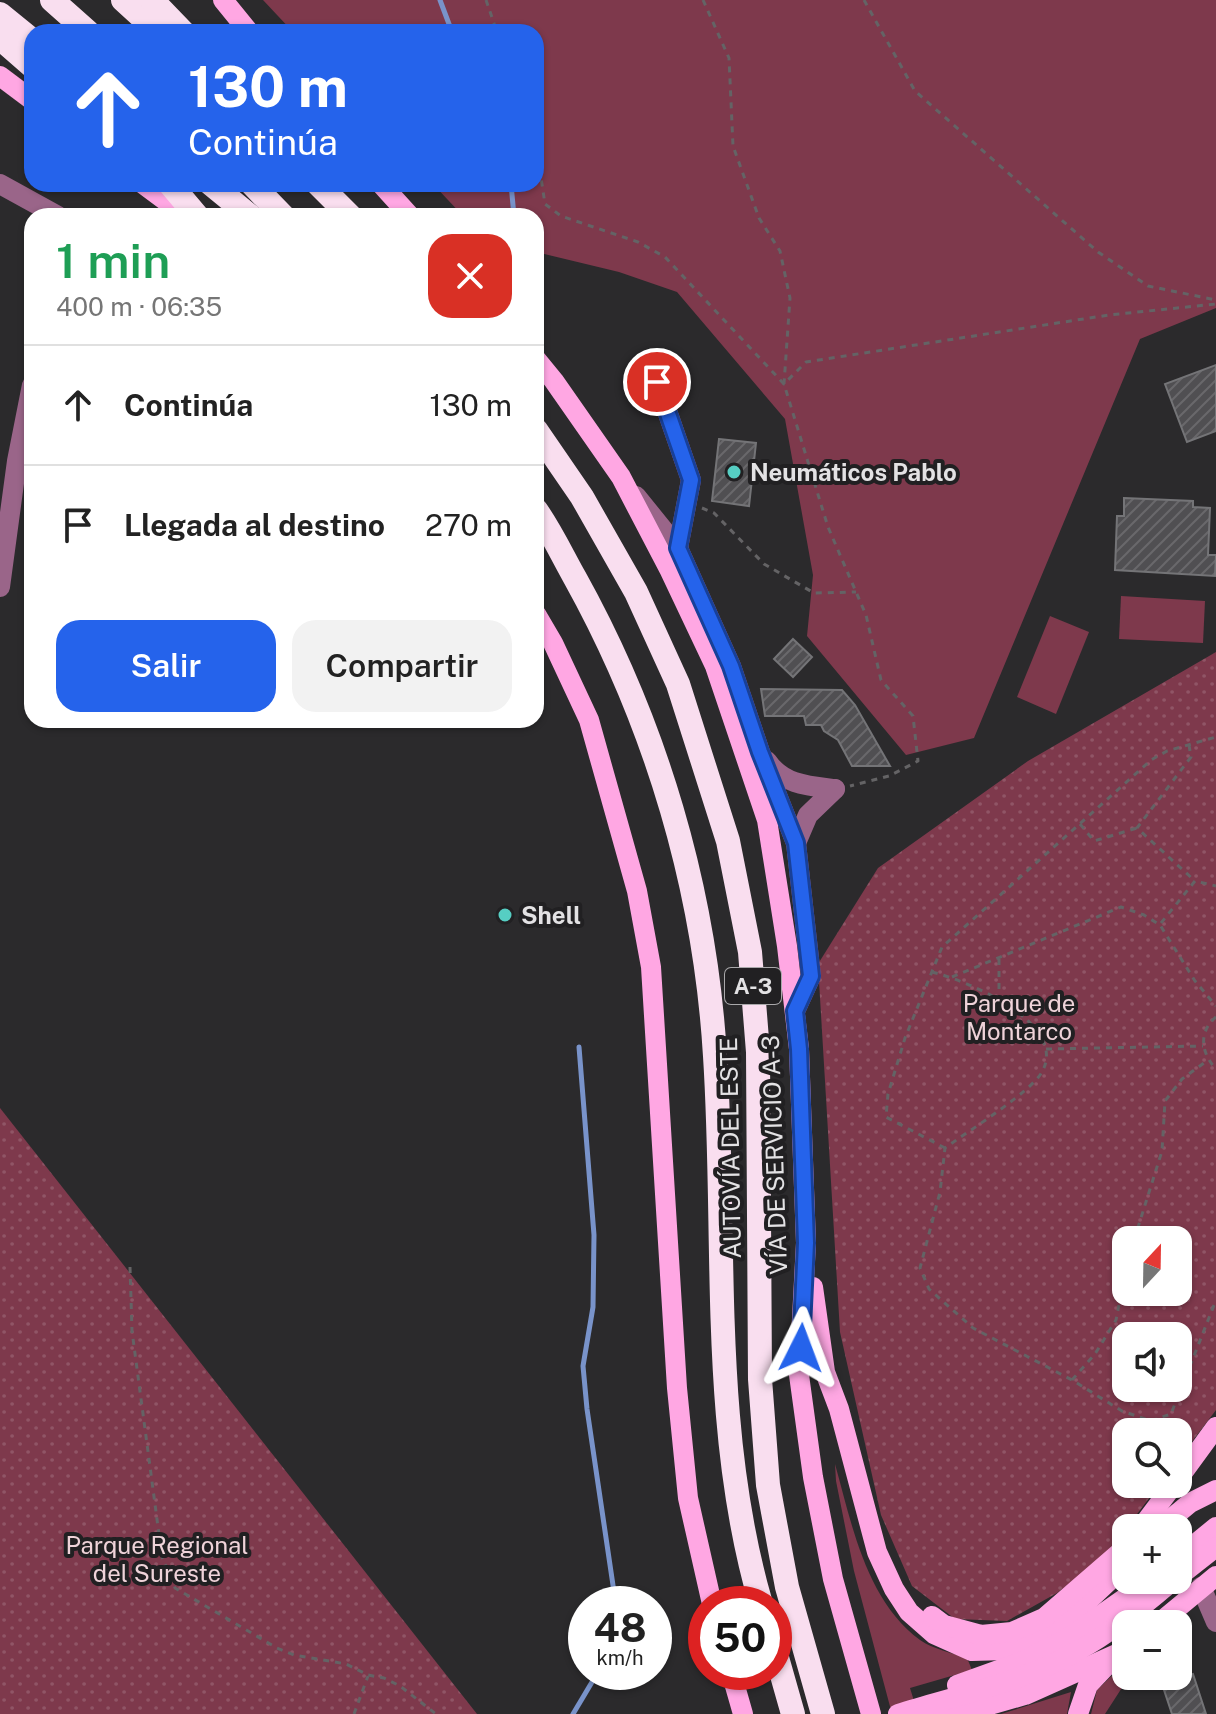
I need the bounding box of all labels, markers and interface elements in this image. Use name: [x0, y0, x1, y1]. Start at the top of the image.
text: 130 m: [188, 54, 348, 120]
icon: ahead: [56, 56, 160, 160]
text: Continúa: [188, 121, 338, 163]
text: 1 min: [56, 232, 170, 289]
button: close: [428, 234, 512, 318]
text: 400 m · 06:35: [56, 291, 222, 322]
pin: [623, 348, 691, 416]
icon: arrive: [635, 360, 679, 404]
icon: ahead: [56, 383, 100, 427]
text: Continúa: [124, 387, 253, 423]
text: 130 m: [429, 387, 512, 423]
place label: Neumáticos Pablo: [750, 458, 957, 486]
marker: Neumáticos Pablo: [725, 463, 743, 481]
icon: arrive: [56, 503, 100, 547]
text: Llegada al destino: [124, 507, 385, 543]
text: 270 m: [425, 507, 512, 543]
button: Salir: [56, 620, 276, 712]
button: Compartir: [292, 620, 512, 712]
place label: Shell: [521, 901, 581, 929]
marker: Shell: [496, 906, 514, 924]
road number: A-3: [725, 968, 781, 1004]
park label: Parque de Montarco: [963, 989, 1075, 1045]
street label: VÍA DE SERVICIO A-3: [756, 1035, 792, 1275]
street label: AUTOVÍA DEL ESTE: [714, 1037, 746, 1259]
north arrow: [1112, 1226, 1192, 1306]
map controls: [1112, 1226, 1192, 1690]
position arrow: [759, 1306, 843, 1390]
button: sound: [1112, 1322, 1192, 1402]
button: search: [1112, 1418, 1192, 1498]
button: +: [1112, 1514, 1192, 1594]
park label: Parque Regional del Sureste: [65, 1531, 249, 1587]
speed limit sign: 50: [688, 1586, 792, 1690]
text: 48: [593, 1604, 647, 1651]
button: −: [1112, 1610, 1192, 1690]
text: km/h: [596, 1646, 644, 1670]

